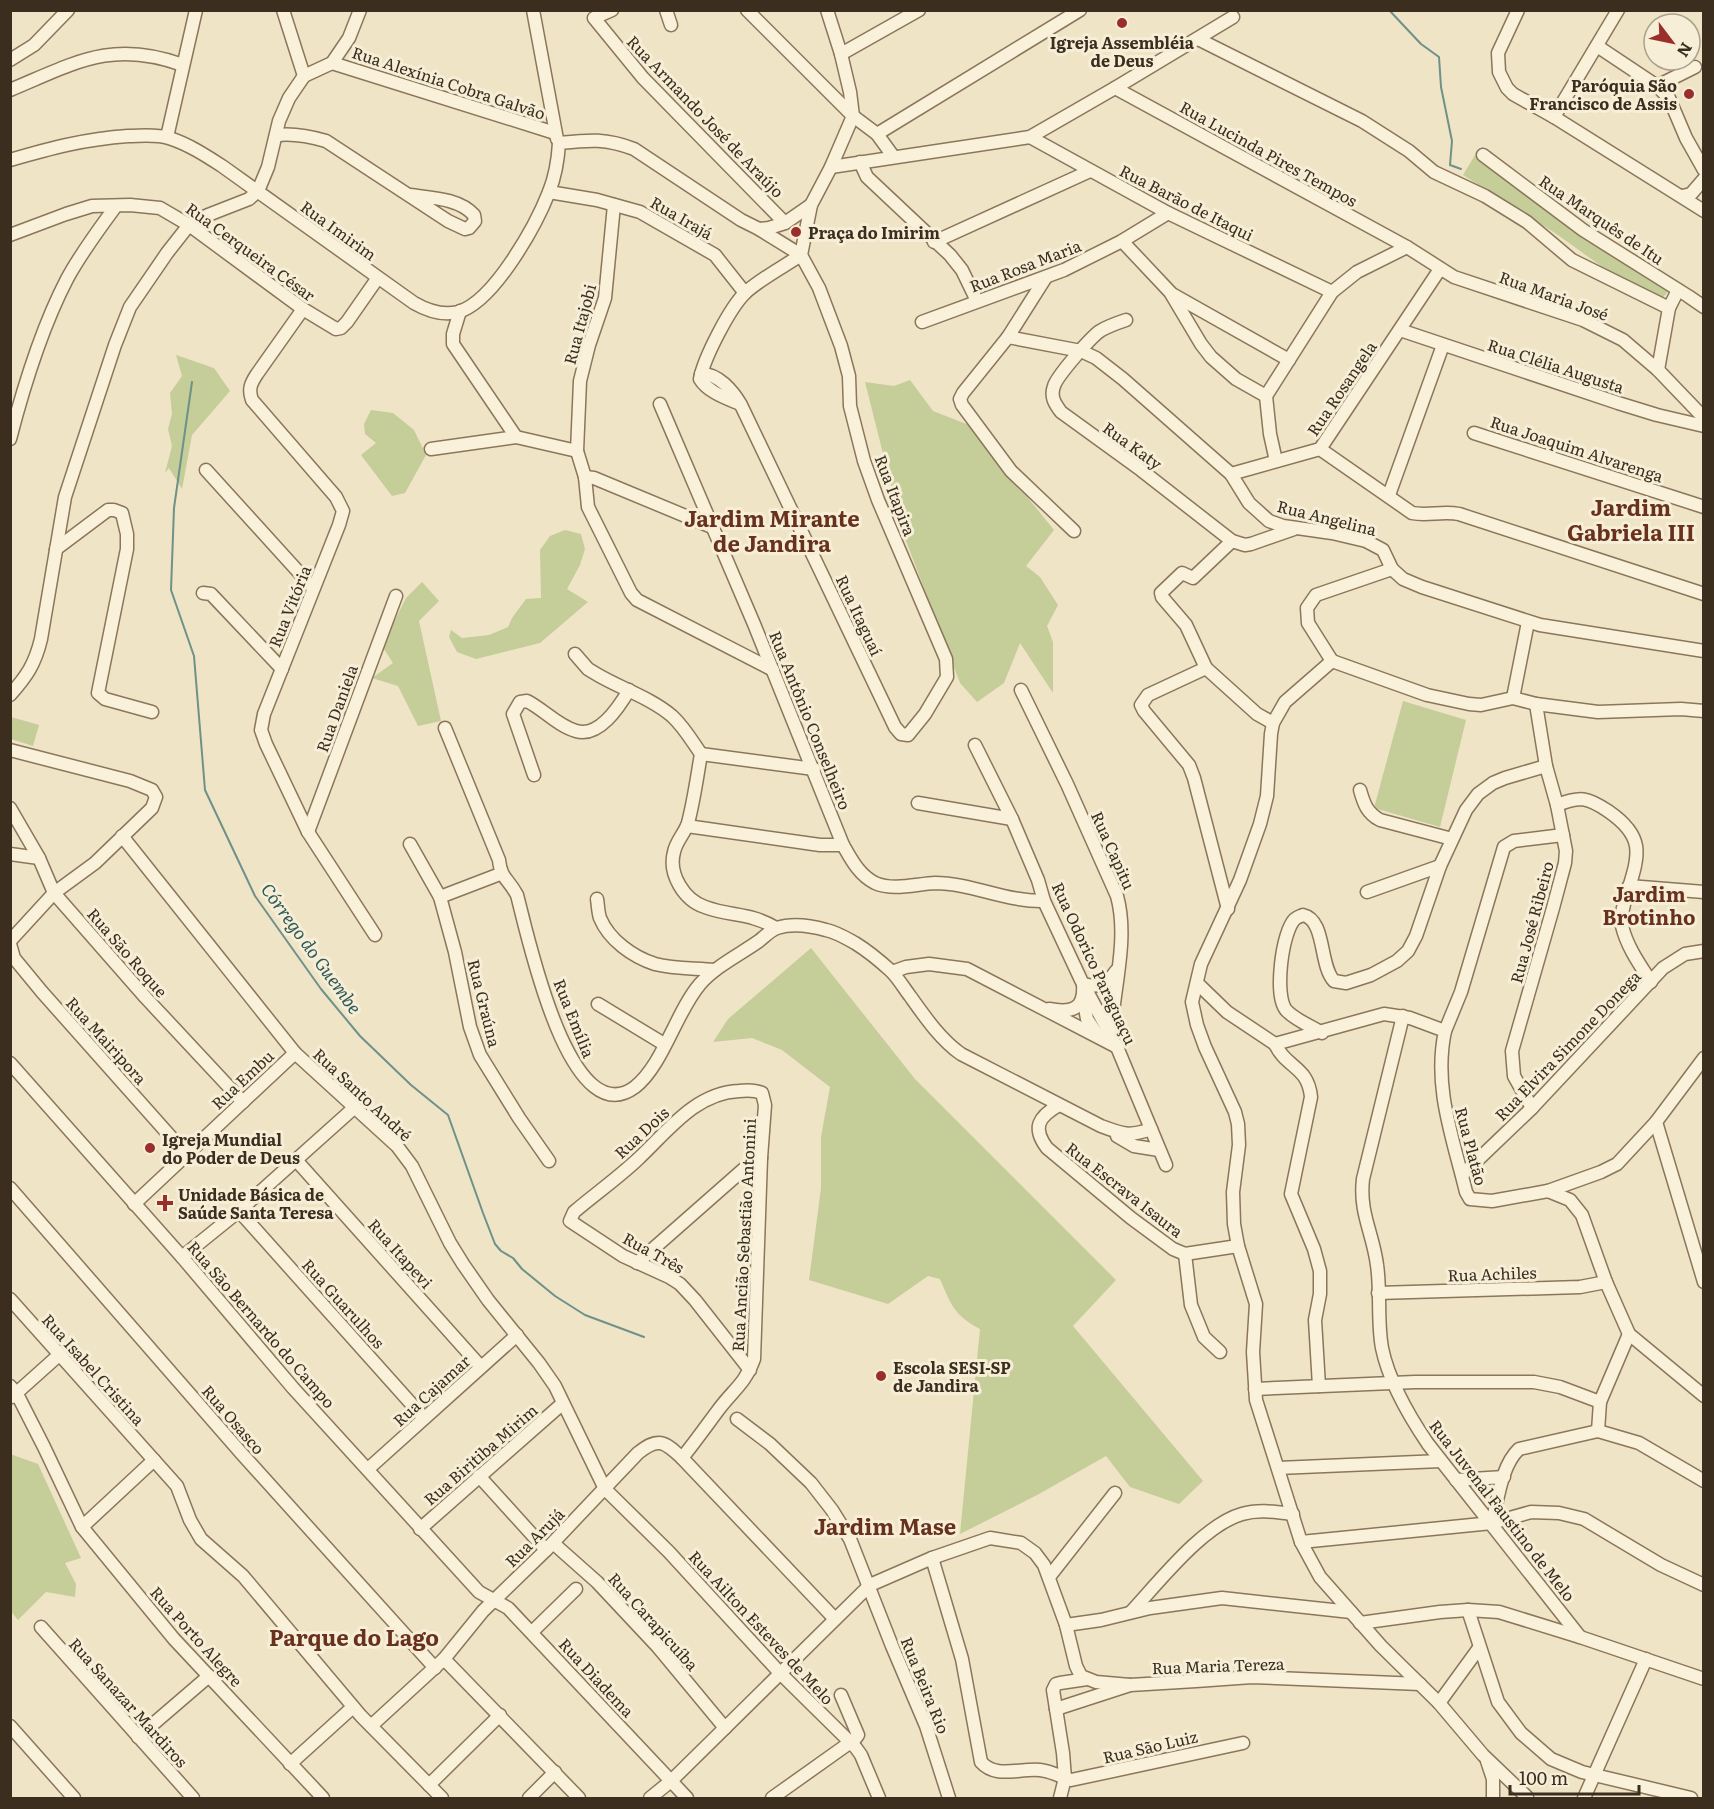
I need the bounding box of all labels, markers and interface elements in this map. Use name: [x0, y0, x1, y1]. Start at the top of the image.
north arrow: [1642, 12, 1702, 72]
marker: Igreja Assembléia de Deus: [1115, 16, 1129, 30]
street label: Rua Armando José de Araújo: [622, 29, 790, 203]
place label: Igreja Assembléia de Deus: [1050, 30, 1195, 72]
text: N: [1672, 38, 1699, 63]
street label: Rua Alexínia Cobra Galvão: [349, 39, 549, 125]
place label: Paróquia São Francisco de Assis: [1529, 73, 1677, 115]
marker: Paróquia São Francisco de Assis: [1682, 87, 1696, 101]
street label: Rua Lucinda Pires Tempos: [1176, 94, 1362, 212]
street label: Rua Barão de Itaqui: [1116, 158, 1258, 246]
street label: Rua Marquês de Itu: [1535, 168, 1669, 270]
street label: Rua Irajá: [646, 189, 718, 245]
street label: Rua Imirim: [296, 194, 382, 266]
street label: Rua Cerqueira César: [181, 196, 321, 306]
place label: Praça do Imirim: [808, 220, 940, 244]
marker: Praça do Imirim: [789, 225, 803, 239]
street label: Rua Rosa Maria: [966, 233, 1085, 297]
street label: Rua Maria José: [1496, 264, 1612, 326]
street label: Rua Itajobi: [557, 281, 601, 367]
street label: Rua Clélia Augusta: [1485, 332, 1628, 398]
street label: Rua Rosangela: [1300, 335, 1382, 440]
street label: Rua Joaquim Alvarenga: [1487, 409, 1667, 487]
street label: Rua Katy: [1098, 415, 1168, 475]
street label: Rua Itapira: [870, 451, 923, 539]
district label: Jardim Gabriela III: [1567, 490, 1695, 548]
street label: Rua Angelina: [1275, 493, 1379, 541]
district label: Jardim Mirante de Jandira: [684, 501, 860, 559]
street label: Rua Vitória: [262, 561, 316, 651]
street label: Rua Itaguaí: [831, 570, 889, 660]
street label: Rua Antônio Conselheiro: [764, 627, 858, 813]
street label: Rua Daniela: [309, 661, 363, 755]
street label: Rua Capitu: [1086, 807, 1142, 893]
street label: Rua José Ribeiro: [1503, 858, 1559, 986]
water label: Córrego do Guembe: [255, 877, 369, 1019]
street label: Rua Odorico Paraguaçu: [1047, 878, 1143, 1048]
district label: Jardim Brotinho: [1603, 878, 1695, 931]
street label: Rua São Roque: [82, 902, 174, 1002]
street label: Rua Graúna: [462, 956, 508, 1050]
street label: Rua Elvira Simone Donega: [1488, 964, 1646, 1126]
street label: Rua Emília: [548, 975, 602, 1061]
street label: Rua Mairipora: [61, 991, 153, 1089]
street label: Rua Santo André: [308, 1042, 418, 1146]
street label: Rua Embu: [205, 1044, 279, 1114]
street label: Rua Dois: [608, 1100, 674, 1164]
street label: Rua Platão: [1450, 1104, 1494, 1188]
street label: Rua Ancião Sebastião Antonini: [725, 1118, 761, 1352]
place label: Igreja Mundial do Poder de Deus: [162, 1127, 300, 1169]
street label: Rua Escrava Isaura: [1061, 1135, 1189, 1243]
marker: Igreja Mundial do Poder de Deus: [143, 1141, 157, 1155]
place label: Unidade Básica de Saúde Santa Teresa: [178, 1182, 334, 1224]
marker: Unidade Básica de Saúde Santa Teresa: [156, 1194, 174, 1212]
street label: Rua Itapevi: [363, 1213, 439, 1293]
street label: Rua Três: [619, 1225, 689, 1279]
street label: Rua São Bernardo do Campo: [183, 1235, 341, 1413]
street label: Rua Guarulhos: [297, 1253, 391, 1353]
street label: Rua Achiles: [1447, 1259, 1537, 1287]
street label: Rua Isabel Cristina: [37, 1308, 151, 1431]
street label: Rua Cajamar: [387, 1348, 475, 1431]
place label: Escola SESI-SP de Jandira: [893, 1355, 1011, 1397]
marker: Escola SESI-SP de Jandira: [874, 1369, 888, 1383]
street label: Rua Osasco: [197, 1379, 271, 1459]
street label: Rua Biritiba Mirim: [418, 1397, 543, 1510]
street label: Rua Juvenal Faustino de Melo: [1424, 1414, 1582, 1606]
street label: Rua Arujá: [499, 1502, 569, 1572]
district label: Jardim Mase: [814, 1509, 956, 1542]
street label: Rua Ailton Esteves de Melo: [684, 1544, 840, 1710]
street label: Rua Carapicuíba: [603, 1567, 705, 1676]
street label: Rua Porto Alegre: [145, 1580, 249, 1692]
district label: Parque do Lago: [269, 1620, 439, 1653]
street label: Rua Sanazar Mardiros: [64, 1632, 194, 1772]
street label: Rua Diadema: [554, 1632, 640, 1722]
street label: Rua Beira Rio: [896, 1633, 956, 1737]
street label: Rua Maria Tereza: [1151, 1651, 1285, 1679]
street label: Rua São Luiz: [1100, 1723, 1200, 1769]
scale bar: [1510, 1758, 1639, 1796]
text: 100 m: [1519, 1764, 1568, 1791]

